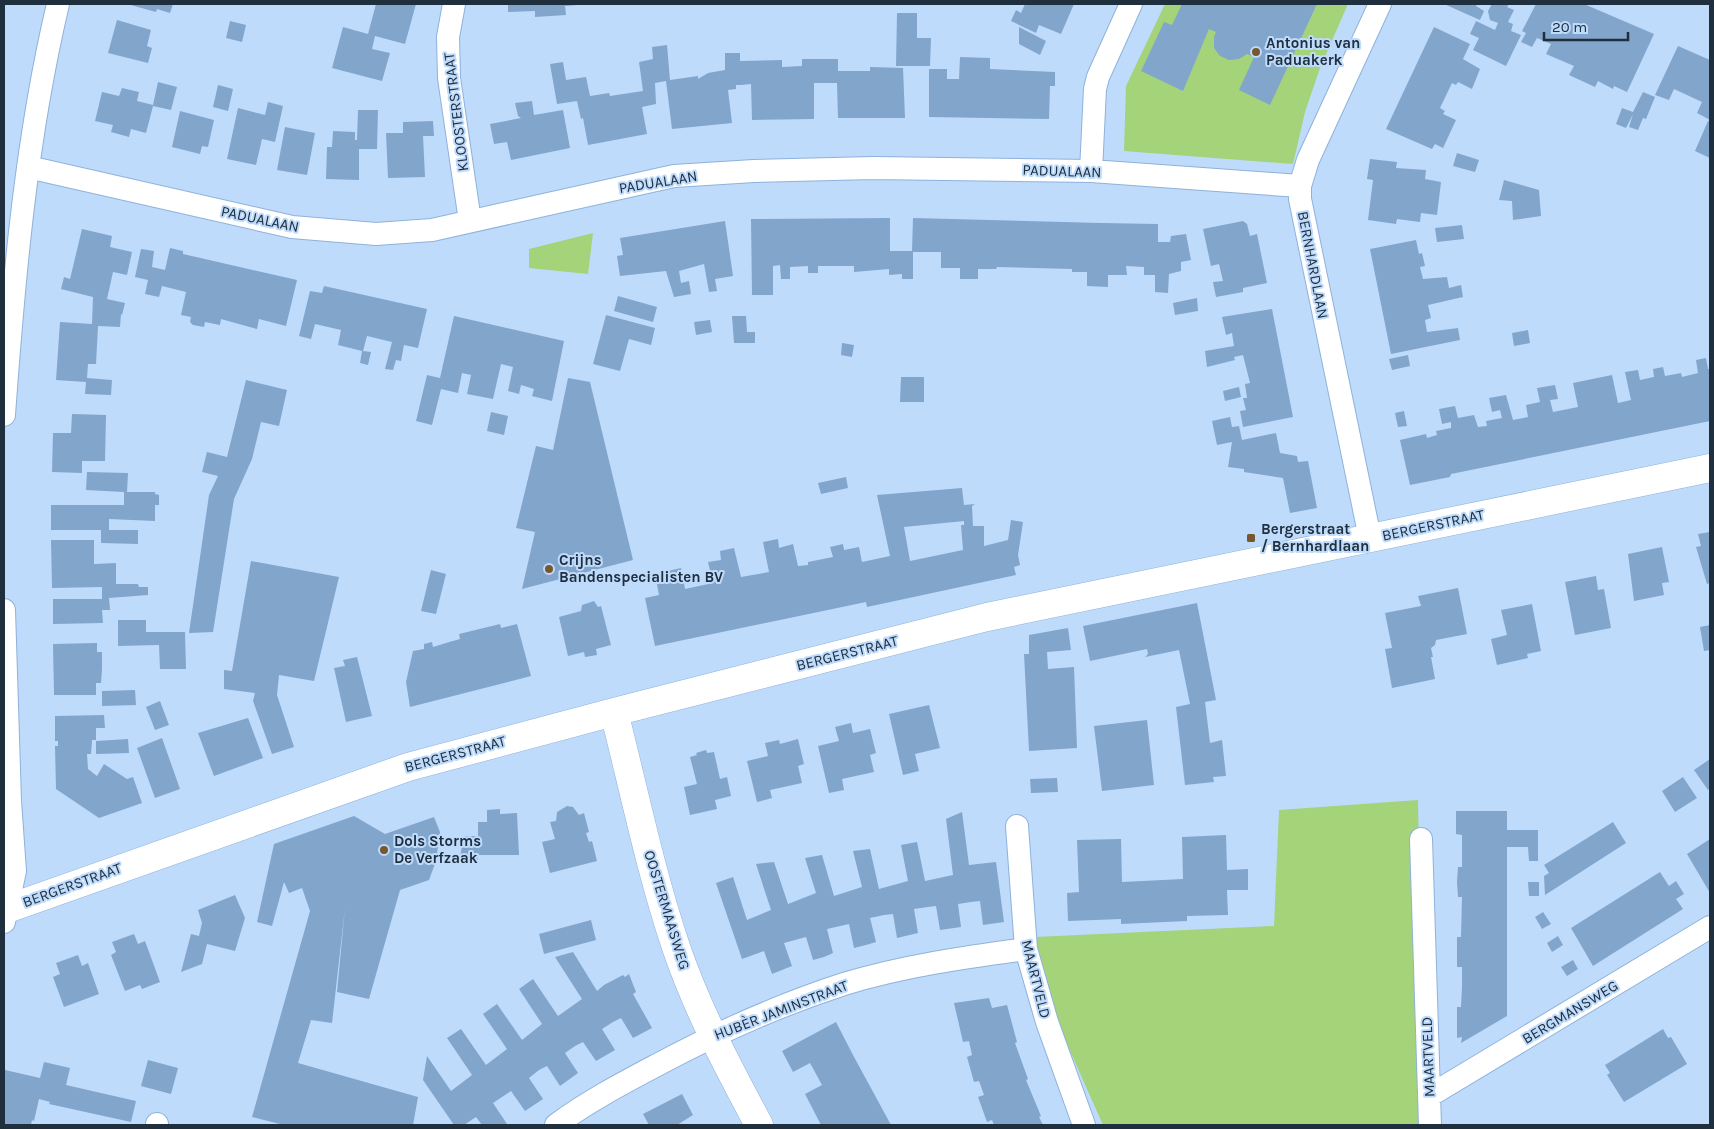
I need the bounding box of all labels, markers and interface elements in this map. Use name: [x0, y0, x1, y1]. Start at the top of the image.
scale bar: [1544, 10, 1628, 42]
text: 20 m: [1552, 18, 1587, 36]
place label: Antonius van Paduakerk: [1266, 34, 1360, 69]
marker: Antonius van Paduakerk: [1250, 46, 1262, 58]
street label: KLOOSTERSTRAAT: [440, 51, 472, 172]
street label: PADUALAAN: [1022, 161, 1102, 181]
street label: PADUALAAN: [618, 167, 698, 197]
street label: PADUALAAN: [219, 202, 301, 236]
street label: BERNHARDLAAN: [1294, 210, 1332, 320]
street label: BERGERSTRAAT: [1380, 505, 1486, 545]
place label: Bergerstraat / Bernhardlaan: [1261, 520, 1369, 555]
marker: Bergerstraat / Bernhardlaan: [1245, 532, 1257, 544]
place label: Crijns Bandenspecialisten BV: [559, 551, 723, 586]
marker: Crijns Bandenspecialisten BV: [543, 563, 555, 575]
street label: BERGERSTRAAT: [794, 632, 900, 674]
street label: BERGERSTRAAT: [402, 732, 508, 776]
place label: Dols Storms De Verfzaak: [394, 832, 481, 867]
marker: Dols Storms De Verfzaak: [378, 844, 390, 856]
street label: OOSTERMAASWEG: [640, 848, 694, 972]
street label: BERGERSTRAAT: [20, 859, 124, 911]
street label: MAARTVELD: [1018, 938, 1054, 1020]
street label: HUBÈR JAMINSTRAAT: [711, 976, 851, 1044]
street label: BERGMANSWEG: [1519, 976, 1621, 1048]
street label: MAARTVELD: [1418, 1016, 1438, 1098]

